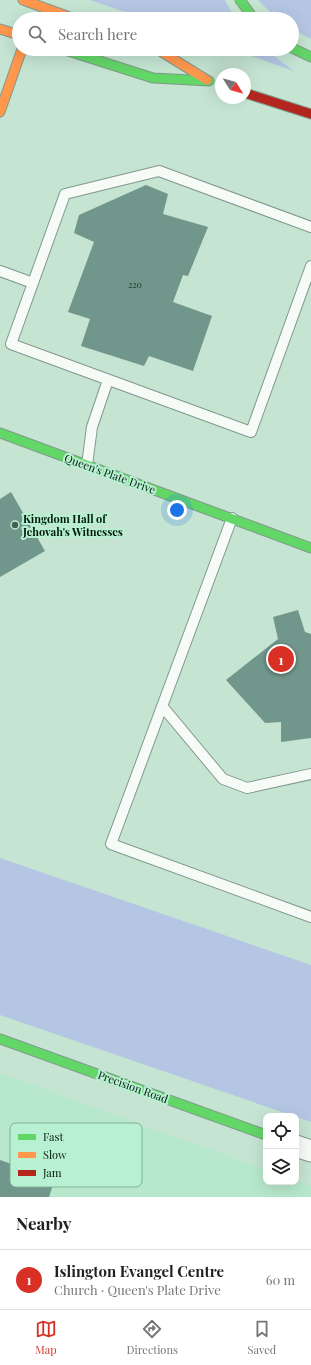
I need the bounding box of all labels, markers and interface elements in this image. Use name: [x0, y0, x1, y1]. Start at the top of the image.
search box: [12, 12, 299, 56]
icon: search: [26, 23, 48, 45]
text: Search here: [58, 24, 137, 44]
north arrow: [215, 68, 251, 104]
house number: 220: [128, 278, 142, 290]
street label: Queen's Plate Drive: [63, 450, 158, 497]
your location: [167, 500, 187, 520]
place label: Kingdom Hall of Jehovah's Witnesses: [22, 511, 123, 539]
marker: Kingdom Hall of Jehovah's Witnesses: [10, 520, 20, 530]
pin: 1: [268, 644, 294, 674]
street label: Precision Road: [96, 1067, 171, 1106]
map controls: [263, 1113, 299, 1185]
button: locate: [263, 1113, 299, 1149]
legend: [10, 1123, 142, 1187]
text: Fast: [43, 1129, 63, 1144]
text: Slow: [43, 1147, 67, 1162]
button: layers: [263, 1149, 299, 1185]
text: Jam: [42, 1165, 62, 1180]
text: Nearby: [16, 1212, 71, 1234]
text: Islington Evangel Centre: [54, 1261, 224, 1281]
text: 1: [27, 1271, 31, 1288]
text: 60 m: [266, 1271, 295, 1288]
text: Church · Queen's Plate Drive: [54, 1281, 221, 1298]
tab: Map: [35, 1318, 57, 1357]
tab: Directions: [126, 1318, 178, 1357]
tab: Saved: [248, 1318, 276, 1357]

